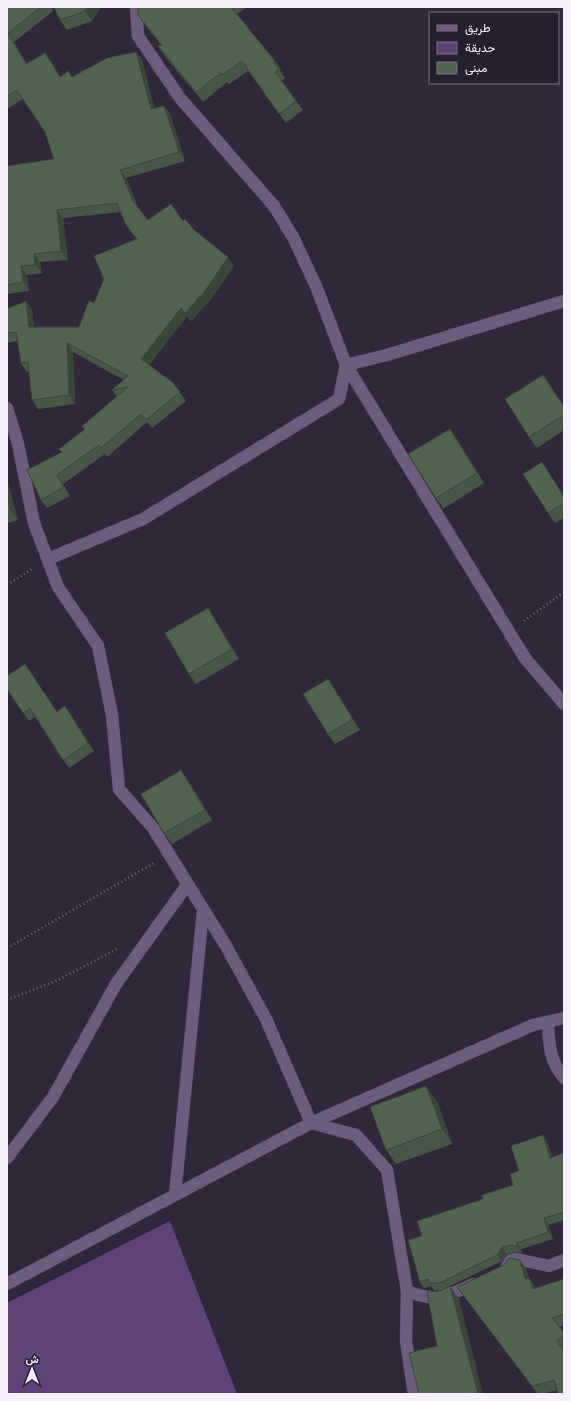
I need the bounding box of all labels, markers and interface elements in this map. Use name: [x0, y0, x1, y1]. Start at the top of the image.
legend: [429, 12, 559, 84]
text: طريق: [465, 20, 491, 36]
text: حديقة: [465, 40, 495, 55]
text: مبنى: [465, 60, 487, 76]
north arrow: [12, 1349, 52, 1389]
text: ش: [25, 1352, 39, 1366]

